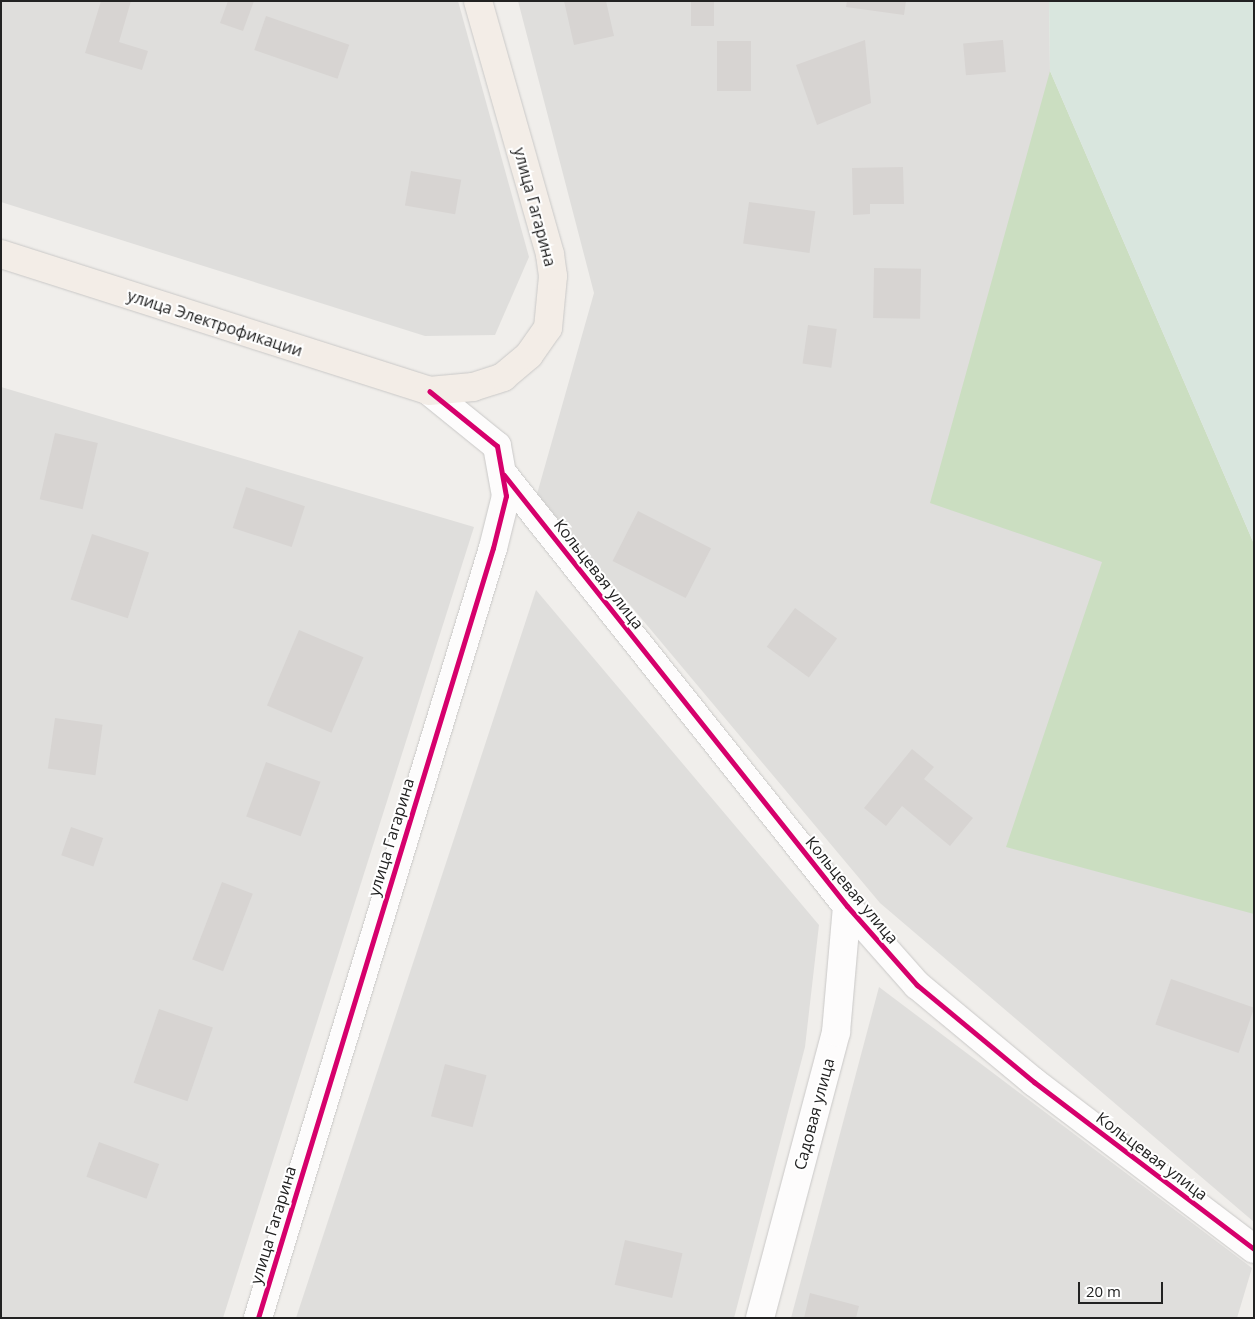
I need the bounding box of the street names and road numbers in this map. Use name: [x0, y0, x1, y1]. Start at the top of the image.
street label: улица Гагарина: [510, 145, 560, 269]
street label: улица Электрофикации: [125, 286, 305, 360]
street label: Кольцевая улица: [550, 515, 648, 633]
street label: улица Гагарина: [364, 776, 418, 898]
street label: Кольцевая улица: [801, 832, 903, 948]
street label: Садовая улица: [790, 1056, 838, 1172]
street label: Кольцевая улица: [1093, 1108, 1211, 1204]
street label: улица Гагарина: [246, 1164, 300, 1286]

